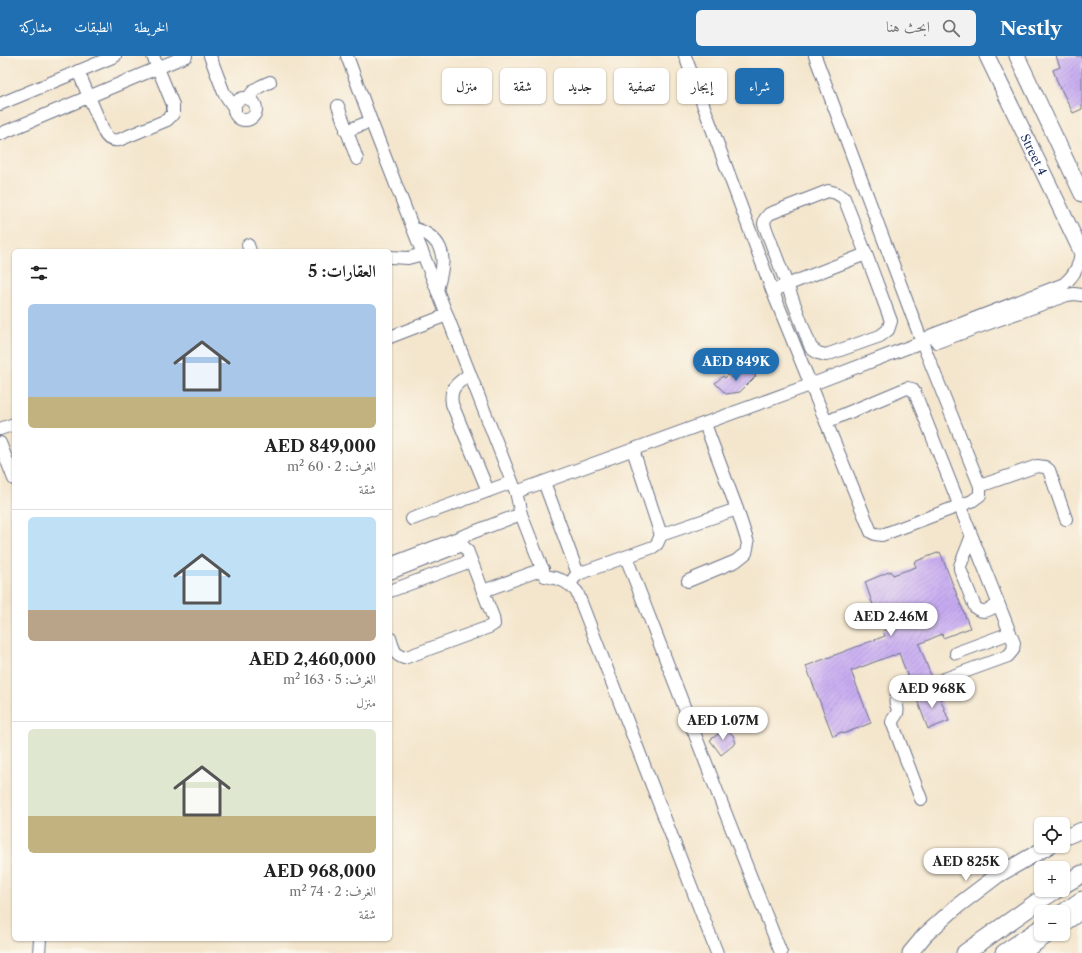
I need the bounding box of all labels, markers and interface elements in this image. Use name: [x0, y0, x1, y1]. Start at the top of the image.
search box: [696, 10, 976, 46]
text: ابحث هنا: [886, 17, 930, 36]
icon: search: [940, 17, 962, 39]
text: Nestly: [1000, 17, 1062, 40]
text: مشاركة: [20, 18, 52, 36]
text: الطبقات: [74, 18, 112, 36]
text: الخريطة: [134, 18, 168, 36]
chip: منزل: [442, 68, 492, 104]
chip: شقة: [500, 68, 546, 104]
chip: جديد: [554, 68, 606, 104]
chip: تصفية: [614, 68, 669, 104]
chip: إيجار: [677, 68, 727, 104]
chip: شراء: [735, 68, 784, 104]
street label: Street 4: [1018, 131, 1051, 177]
text: العقارات: 5: [308, 261, 376, 281]
icon: filters: [28, 262, 50, 284]
icon: home: [166, 330, 238, 402]
pin: AED 849K: [695, 348, 777, 382]
text: AED 849K: [702, 353, 770, 369]
text: AED 849,000: [265, 436, 376, 456]
text: الغرف: 2 · 60 m²: [287, 458, 376, 474]
text: شقة: [359, 481, 376, 497]
icon: home: [166, 543, 238, 615]
pin: AED 2.46M: [845, 603, 937, 637]
text: AED 2.46M: [854, 608, 928, 624]
text: AED 2,460,000: [249, 649, 376, 669]
text: الغرف: 5 · 163 m²: [283, 671, 376, 687]
pin: AED 968K: [891, 675, 973, 709]
text: AED 968K: [898, 680, 966, 696]
text: منزل: [356, 694, 376, 710]
pin: AED 1.07M: [677, 707, 769, 741]
text: AED 1.07M: [687, 712, 759, 728]
icon: home: [166, 755, 238, 827]
map controls: [1034, 817, 1070, 941]
button: locate: [1034, 817, 1070, 853]
pin: AED 825K: [925, 848, 1007, 882]
text: AED 825K: [932, 853, 1000, 869]
text: AED 968,000: [264, 861, 376, 881]
button: +: [1034, 861, 1070, 897]
text: الغرف: 2 · 74 m²: [289, 883, 376, 899]
button: −: [1034, 905, 1070, 941]
text: شقة: [359, 906, 376, 922]

